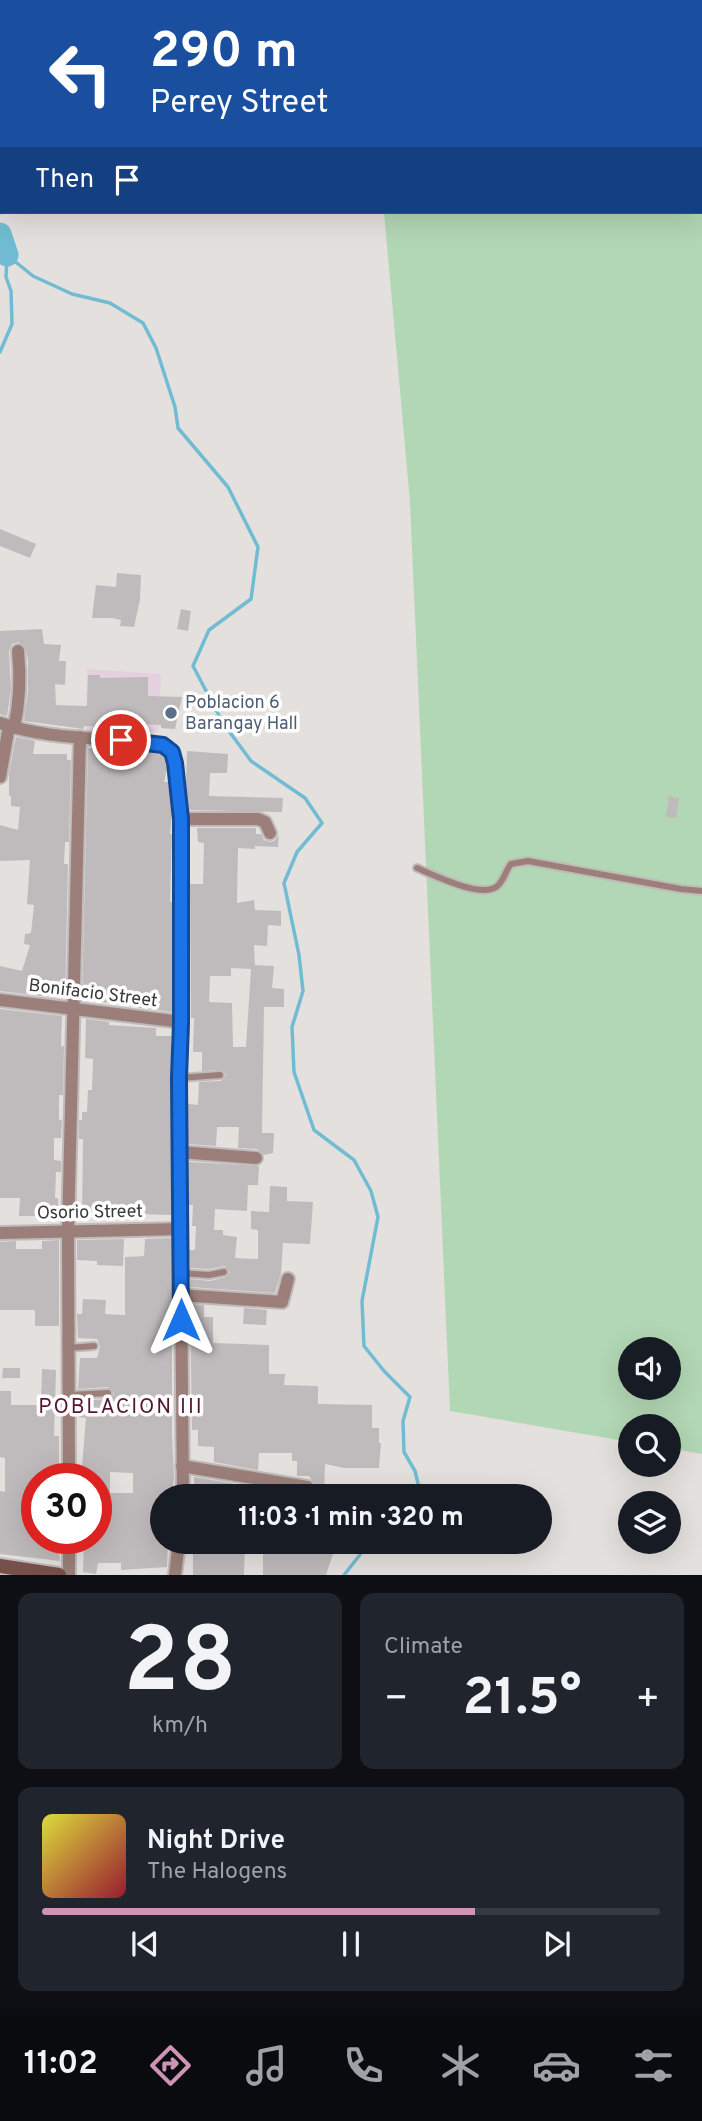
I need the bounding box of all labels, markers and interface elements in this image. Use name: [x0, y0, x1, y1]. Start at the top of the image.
text: 290 m: [150, 23, 298, 85]
icon: left: [35, 28, 126, 119]
text: Perey Street: [150, 84, 329, 124]
icon: arrive: [108, 161, 146, 199]
text: Then: [35, 164, 94, 197]
place label: Poblacion 6 Barangay Hall: [185, 692, 298, 736]
marker: Poblacion 6 Barangay Hall: [163, 705, 179, 721]
pin: [91, 710, 151, 770]
icon: arrive: [102, 721, 140, 759]
street label: Bonifacio Street: [27, 975, 159, 1013]
street label: Osorio Street: [37, 1201, 143, 1225]
position arrow: [144, 1283, 218, 1357]
map controls: [618, 1337, 681, 1554]
button: sound: [618, 1337, 681, 1400]
district label: POBLACION III: [38, 1394, 204, 1421]
button: search: [618, 1414, 681, 1477]
speed limit sign: 30: [21, 1463, 112, 1554]
button: layers: [618, 1491, 681, 1554]
text: 11:03 · 1 min · 320 m: [238, 1502, 464, 1535]
text: 28: [124, 1609, 236, 1724]
text: Climate: [384, 1633, 463, 1662]
text: 21.5°: [463, 1667, 581, 1733]
text: −: [384, 1676, 409, 1725]
text: +: [635, 1676, 660, 1725]
text: km/h: [152, 1712, 208, 1741]
text: Night Drive: [147, 1825, 285, 1858]
text: The Halogens: [147, 1858, 287, 1887]
icon: previous: [126, 1925, 164, 1963]
icon: pause: [332, 1925, 370, 1963]
icon: next: [538, 1925, 576, 1963]
icon: directions: [146, 2041, 195, 2090]
icon: music: [242, 2041, 291, 2090]
icon: phone: [339, 2041, 388, 2090]
icon: climate: [436, 2041, 485, 2090]
icon: car: [532, 2041, 581, 2090]
icon: filters: [629, 2041, 678, 2090]
text: 11:02: [24, 2045, 98, 2085]

